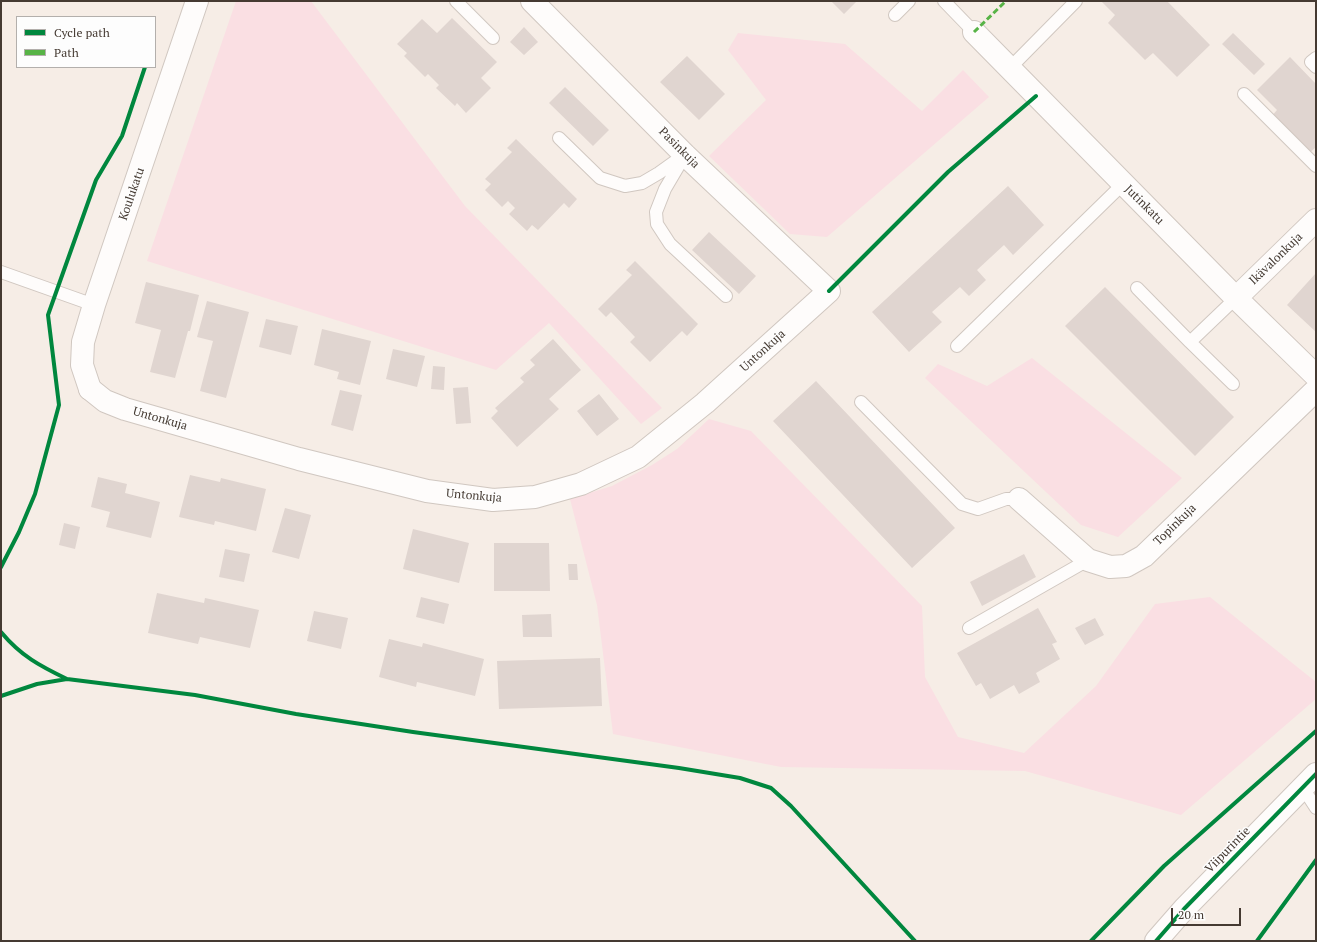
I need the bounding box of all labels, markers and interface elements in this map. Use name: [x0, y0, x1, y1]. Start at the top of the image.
legend: [16, 16, 156, 68]
text: Cycle path: [54, 25, 110, 40]
text: Path: [54, 45, 79, 60]
street label: Pasinkuja: [656, 125, 702, 171]
street label: Koulukatu: [116, 166, 148, 222]
street label: Jutinkatu: [1121, 182, 1167, 228]
street label: Ikävalonkuja: [1246, 230, 1306, 288]
street label: Untonkuja: [737, 327, 789, 375]
street label: Untonkuja: [131, 404, 189, 434]
street label: Untonkuja: [445, 486, 503, 506]
street label: Topinkuja: [1151, 501, 1199, 549]
street label: Viipurintie: [1202, 824, 1254, 876]
scale bar: [1173, 900, 1243, 926]
text: 20 m: [1178, 907, 1204, 922]

